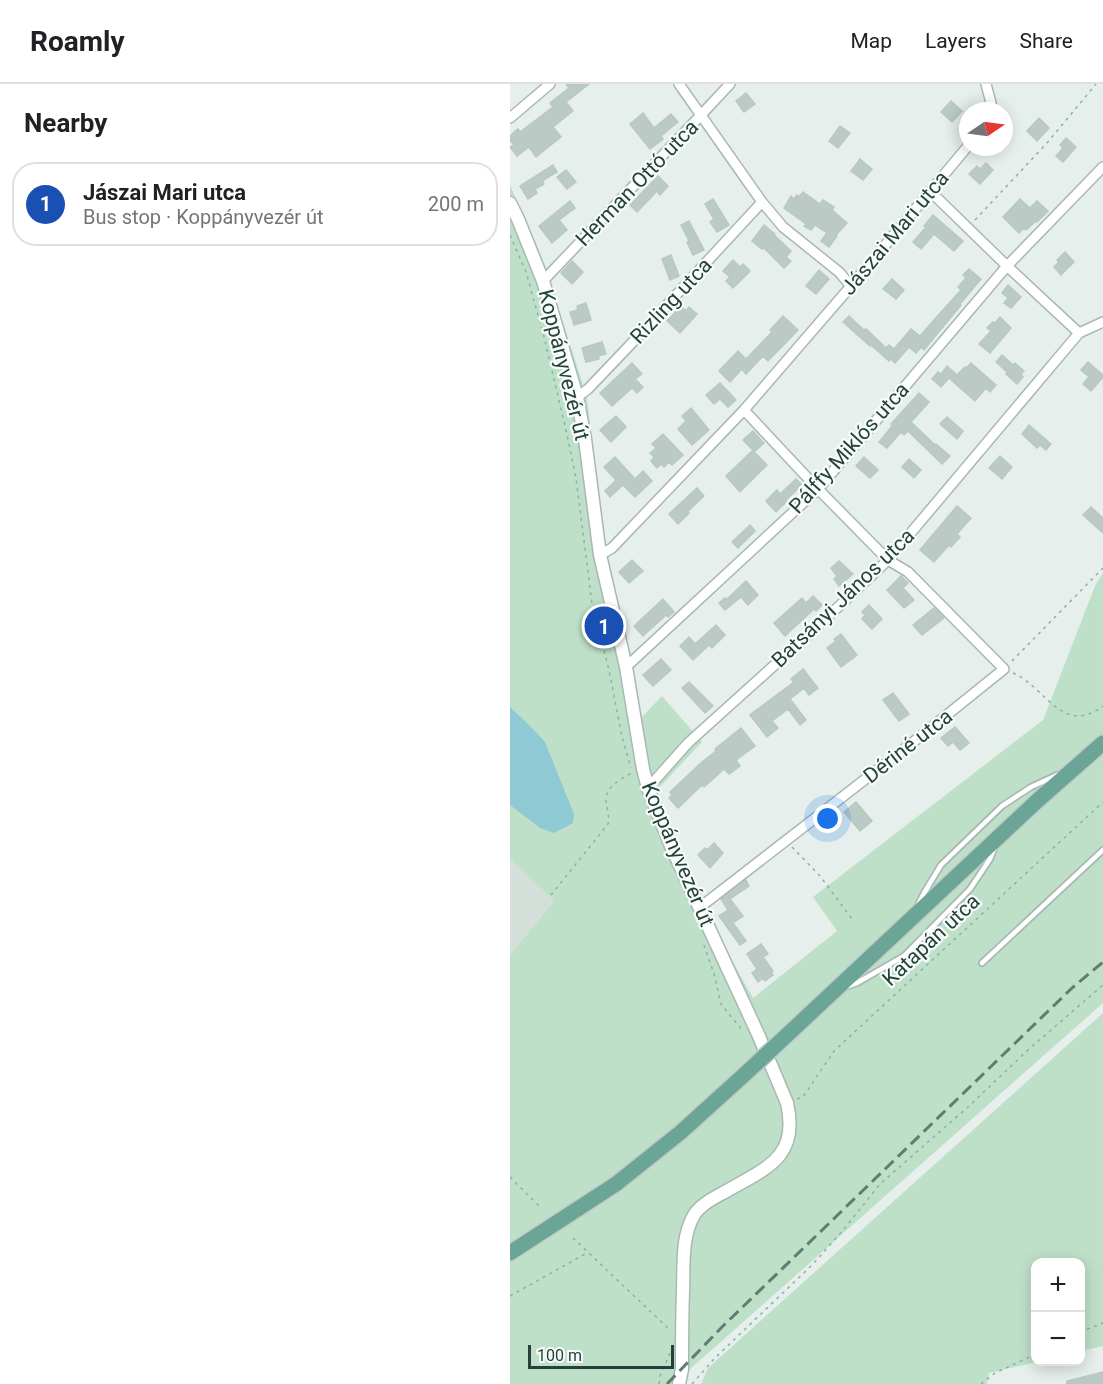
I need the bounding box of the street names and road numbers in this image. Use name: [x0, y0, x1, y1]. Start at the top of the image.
street label: Herman Ottó utca: [571, 115, 703, 251]
street label: Jászai Mari utca: [836, 166, 954, 300]
street label: Rizling utca: [625, 253, 717, 349]
street label: Koppányvezér út: [534, 287, 594, 443]
street label: Pálffy Miklós utca: [784, 378, 914, 518]
street label: Batsányi János utca: [767, 524, 919, 672]
street label: Dériné utca: [859, 704, 957, 788]
street label: Koppányvezér út: [637, 778, 719, 930]
street label: Katapán utca: [878, 889, 984, 991]

